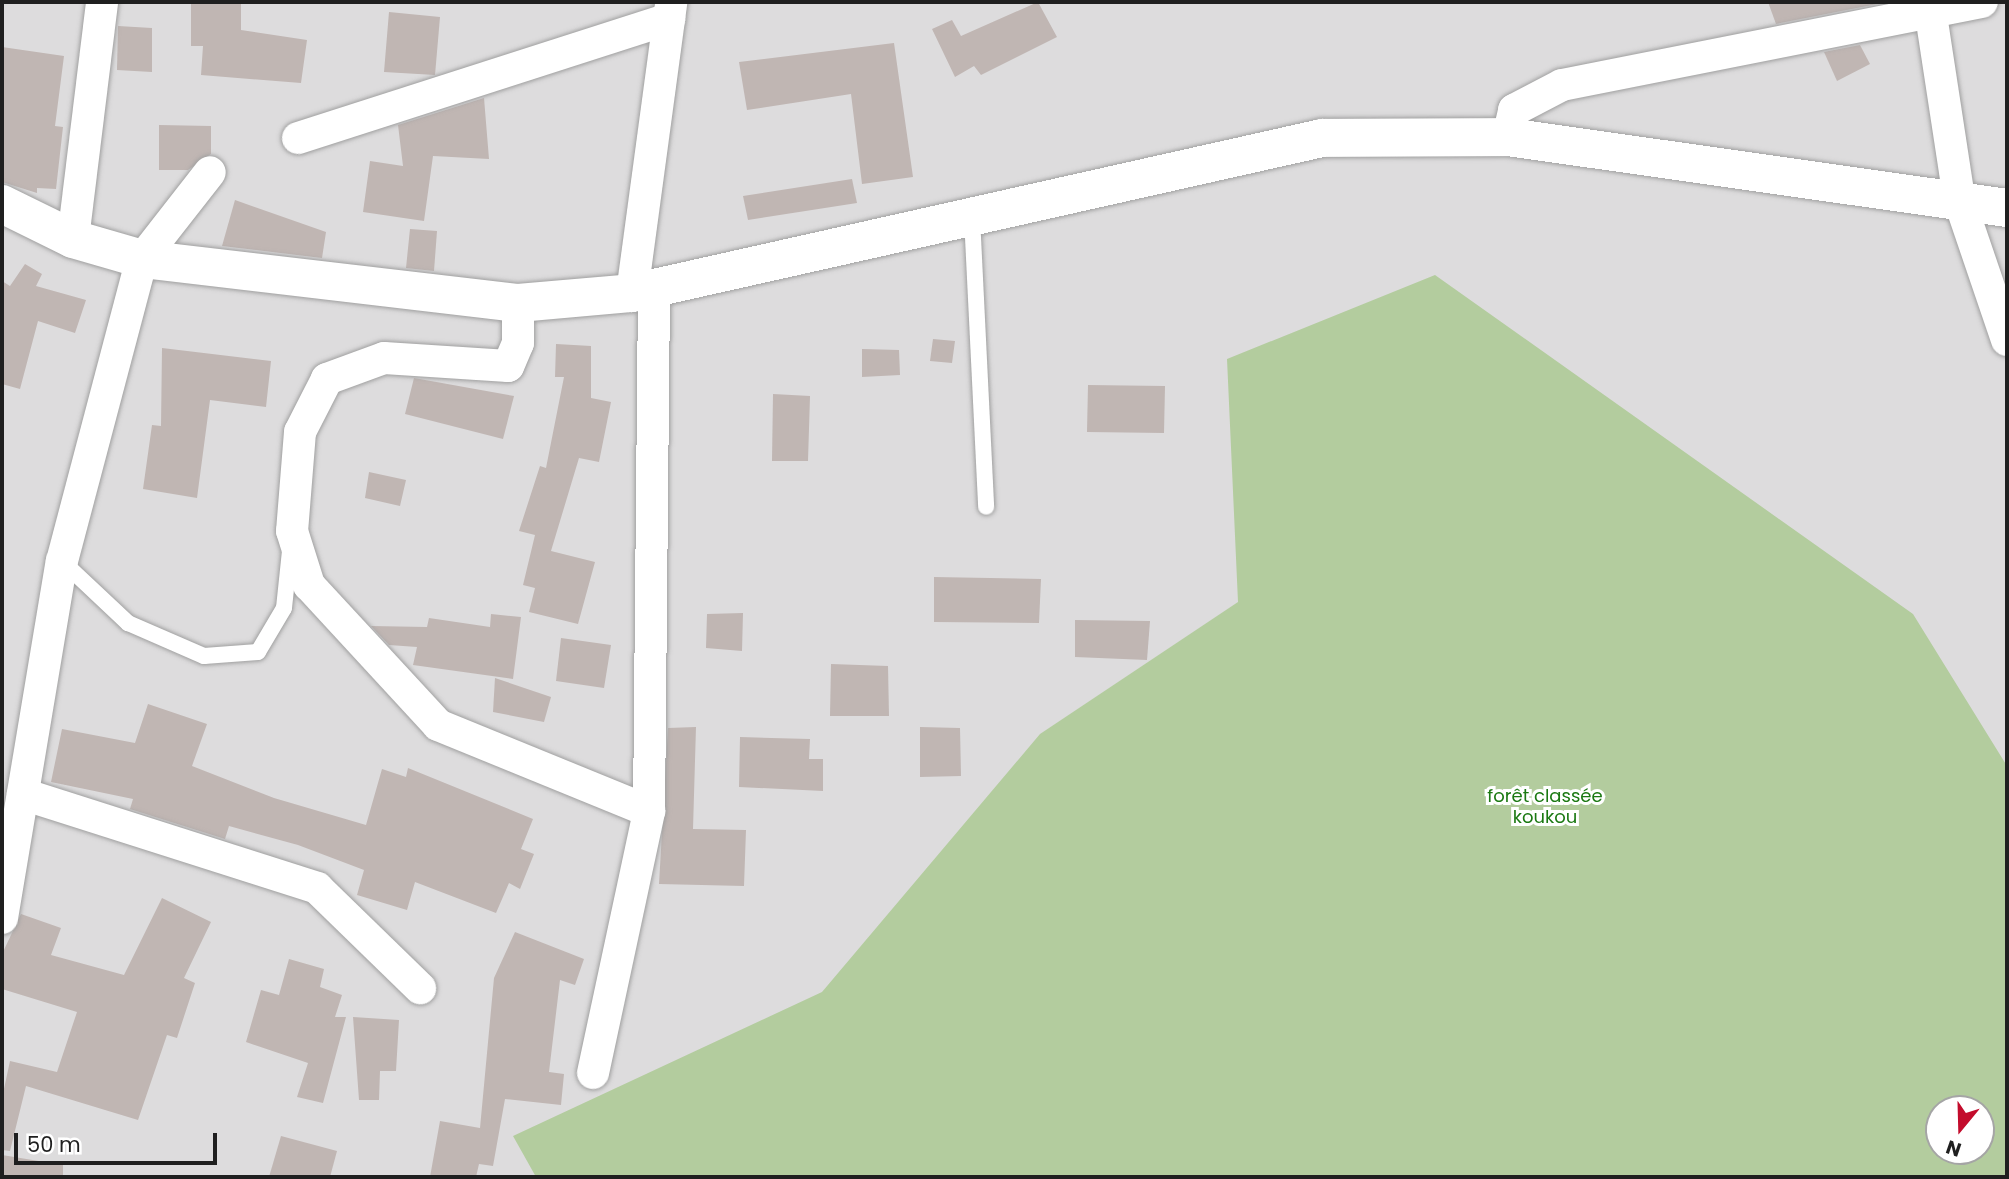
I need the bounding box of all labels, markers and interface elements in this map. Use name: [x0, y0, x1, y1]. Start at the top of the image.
park label: forêt classée koukou: [1487, 786, 1603, 828]
north arrow: [1925, 1095, 1995, 1165]
scale bar: [18, 1120, 220, 1164]
text: 50 m: [27, 1130, 81, 1159]
text: N: [1943, 1133, 1965, 1164]

